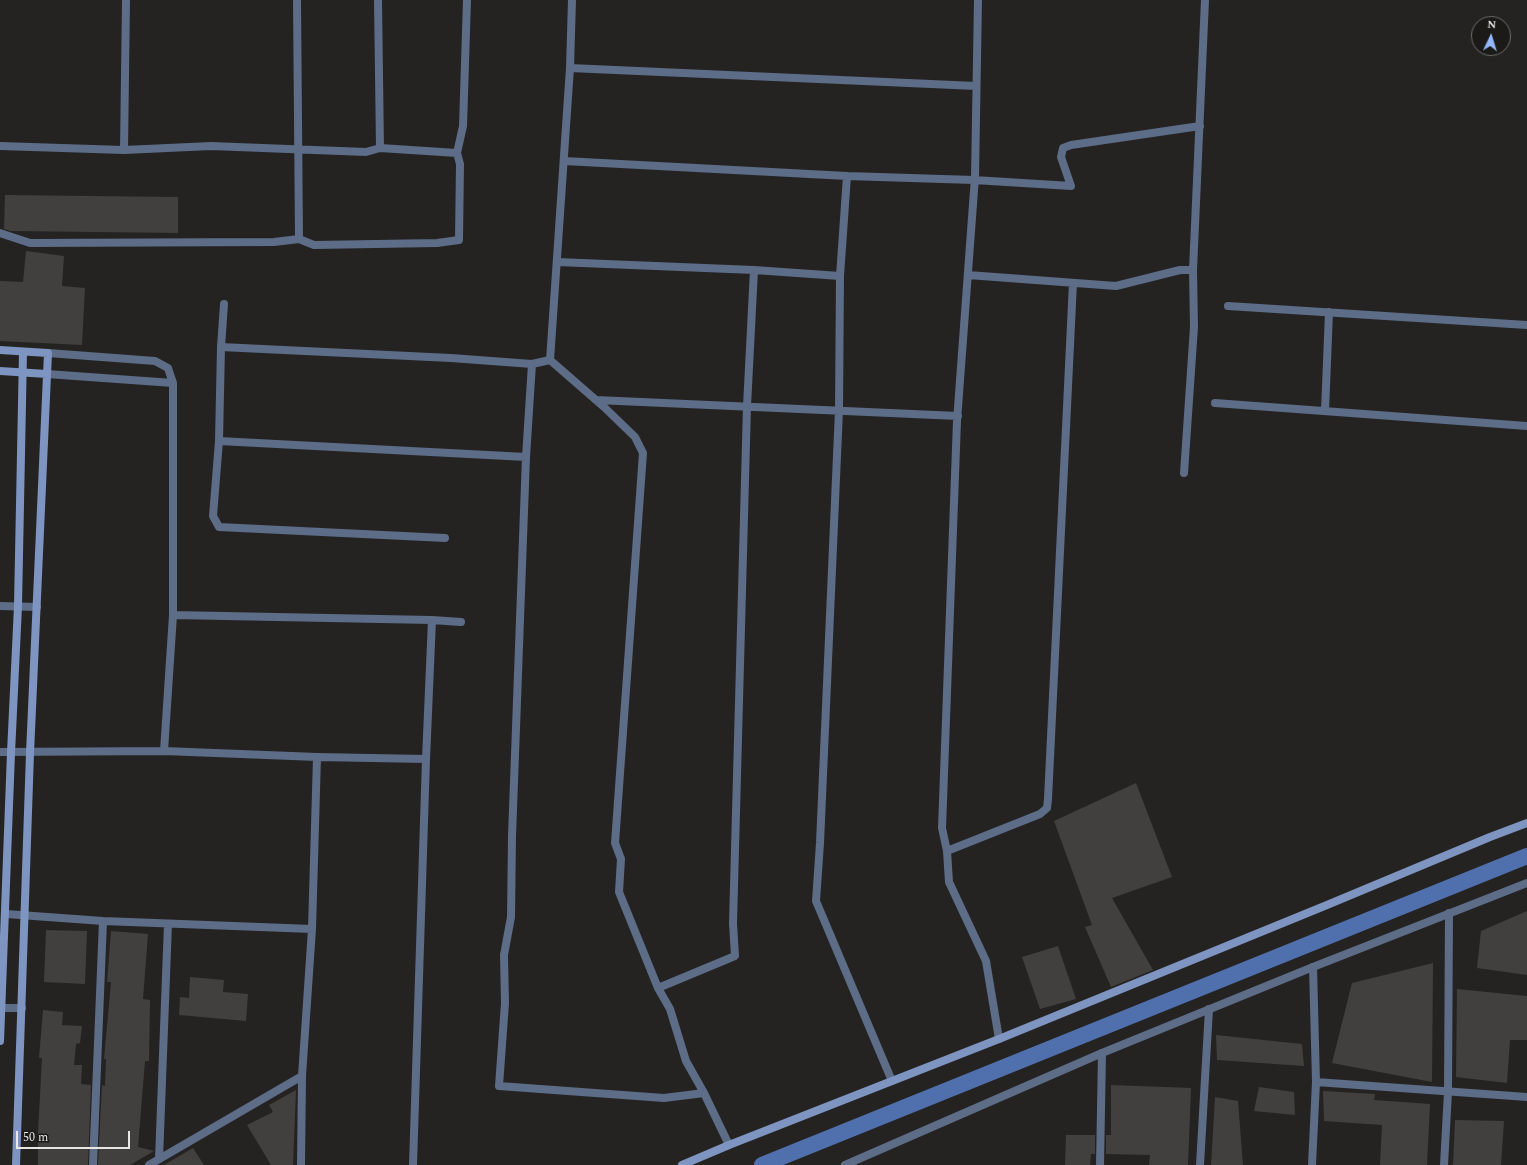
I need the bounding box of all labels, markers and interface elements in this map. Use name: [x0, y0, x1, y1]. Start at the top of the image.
north arrow: [1471, 16, 1511, 56]
text: N: [1487, 16, 1497, 33]
scale bar: [18, 1123, 132, 1149]
text: 50 m: [23, 1128, 48, 1147]

